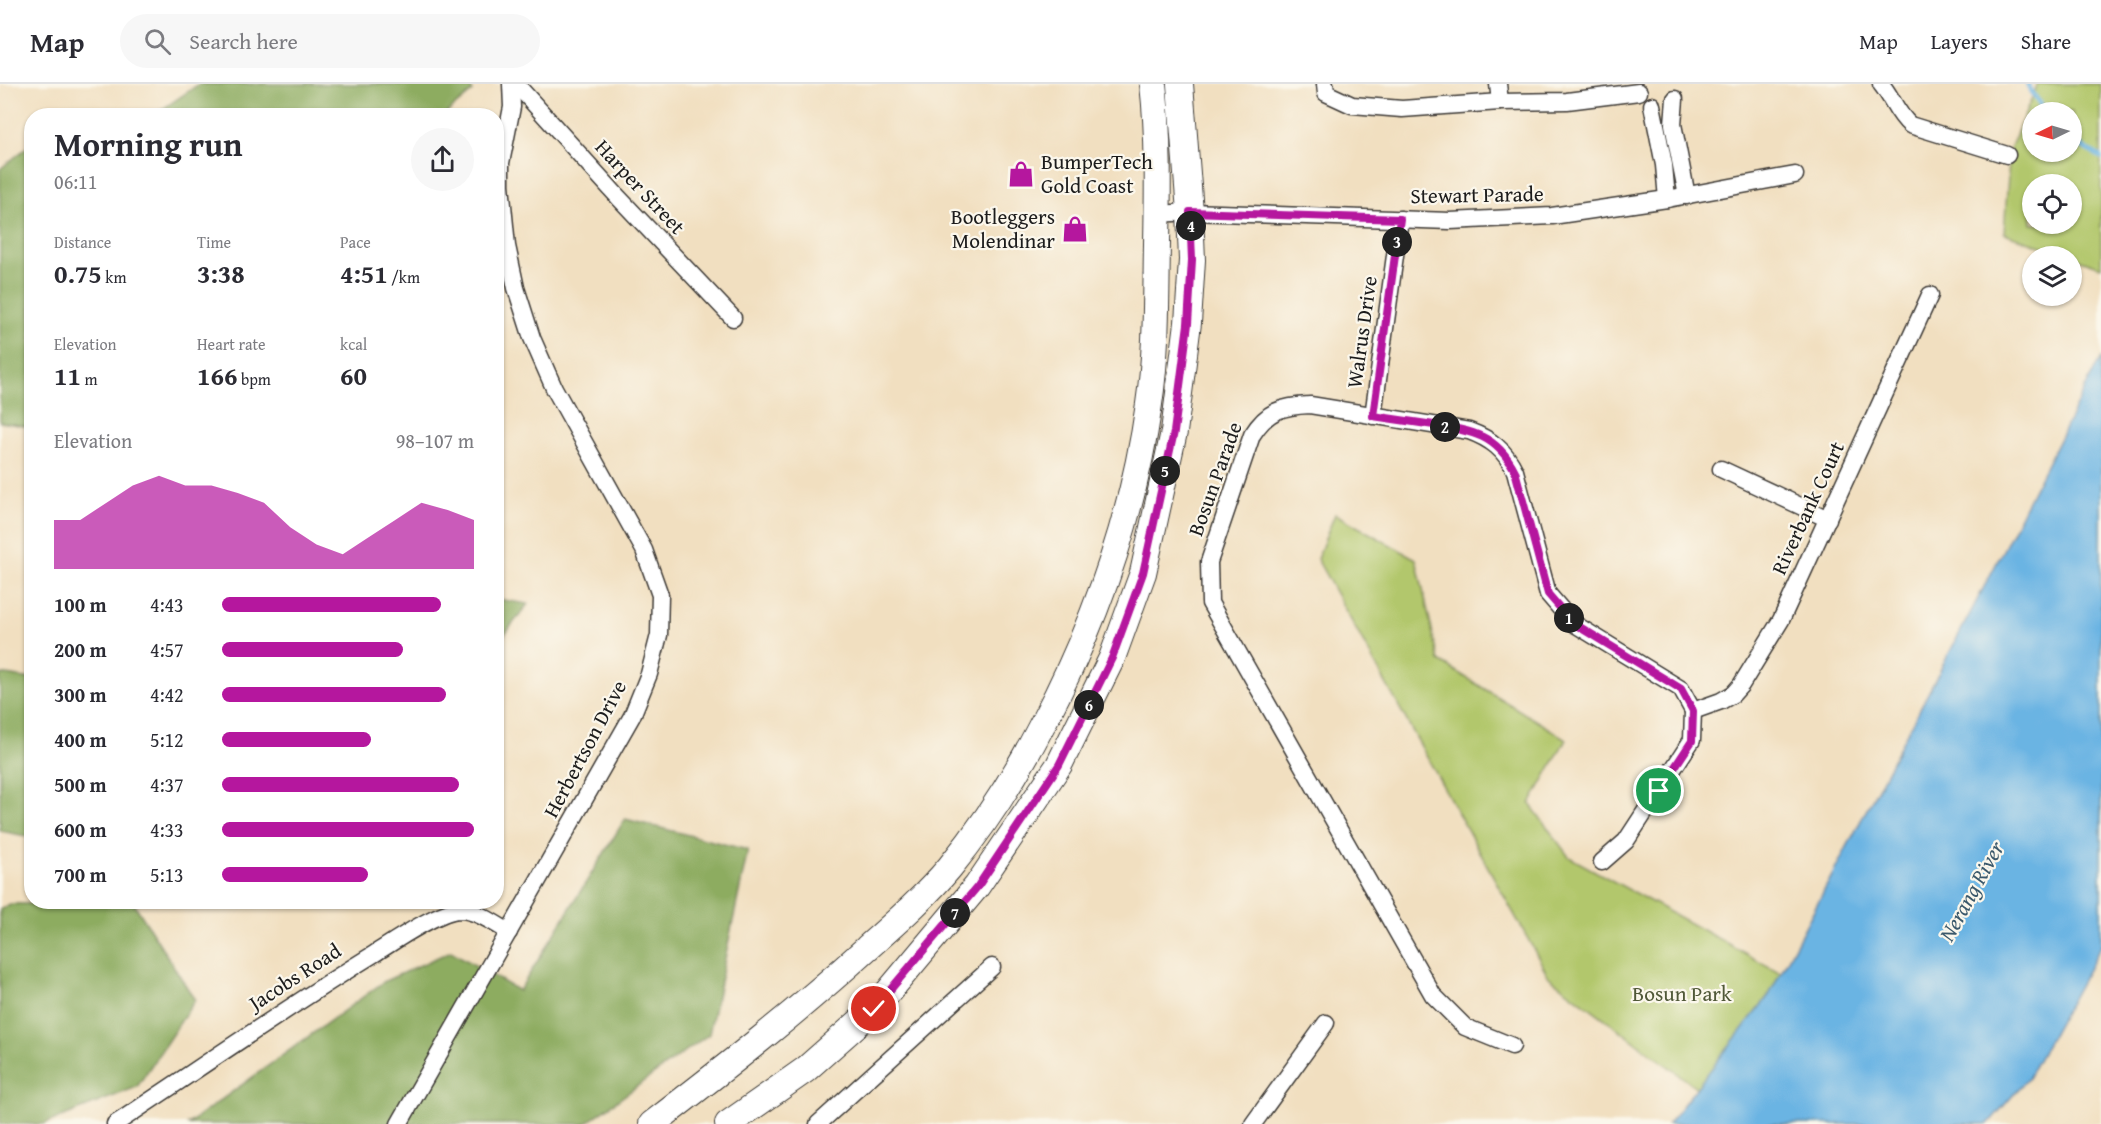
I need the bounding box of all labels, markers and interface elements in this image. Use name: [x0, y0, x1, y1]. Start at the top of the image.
search box: [120, 14, 540, 68]
text: Map: [30, 21, 84, 62]
icon: search: [141, 25, 174, 58]
text: Search here: [189, 25, 298, 57]
text: Map: [1859, 26, 1898, 57]
text: Layers: [1931, 26, 1988, 57]
text: Share: [2021, 26, 2071, 57]
north arrow: [2022, 102, 2082, 162]
map controls: [2022, 102, 2082, 306]
text: Morning run: [54, 120, 243, 168]
button: share: [411, 128, 474, 191]
street label: Harper Street: [588, 132, 693, 242]
place label: BumperTech Gold Coast: [1041, 146, 1153, 201]
shop icon: BumperTech Gold Coast: [1006, 159, 1036, 189]
text: 06:11: [54, 167, 97, 196]
button: locate: [2022, 174, 2082, 234]
street label: Stewart Parade: [1410, 178, 1544, 211]
place label: Bootleggers Molendinar: [951, 201, 1055, 256]
pin: 4: [1176, 211, 1206, 241]
shop icon: Bootleggers Molendinar: [1060, 214, 1090, 244]
text: 4: [1187, 214, 1195, 238]
pin: 3: [1382, 227, 1412, 257]
text: Distance: [54, 230, 111, 254]
text: Time: [197, 230, 231, 254]
text: Pace: [340, 230, 371, 254]
text: 3: [1393, 230, 1401, 254]
button: layers: [2022, 246, 2082, 306]
text: 0.75: [54, 254, 102, 293]
text: 3:38: [197, 254, 245, 293]
text: 4:51: [340, 254, 388, 293]
text: km: [102, 265, 126, 289]
text: /km: [388, 265, 420, 289]
street label: Walrus Drive: [1338, 274, 1385, 390]
text: Elevation: [54, 332, 117, 356]
text: Heart rate: [197, 332, 266, 356]
text: kcal: [340, 332, 367, 356]
text: 11: [54, 356, 81, 395]
text: 166: [197, 356, 237, 395]
text: 60: [340, 356, 367, 395]
text: m: [81, 367, 98, 391]
text: bpm: [237, 367, 271, 391]
pin: 2: [1430, 412, 1460, 442]
text: 2: [1441, 415, 1449, 439]
street label: Bosun Parade: [1180, 417, 1250, 540]
text: Elevation: [54, 426, 132, 455]
text: 98–107 m: [396, 426, 474, 455]
street label: Riverbank Court: [1763, 436, 1852, 580]
pin: 5: [1150, 456, 1180, 486]
text: 5: [1161, 459, 1169, 483]
text: 100 m: [54, 590, 107, 619]
text: 4:43: [150, 590, 184, 619]
pin: 1: [1554, 603, 1584, 633]
text: 1: [1565, 606, 1573, 630]
text: 200 m: [54, 635, 107, 664]
text: 4:57: [150, 635, 184, 664]
street label: Herbertson Drive: [535, 674, 634, 823]
text: 300 m: [54, 680, 107, 709]
text: 4:42: [150, 680, 184, 709]
pin: 6: [1074, 690, 1104, 720]
text: 6: [1085, 693, 1093, 717]
text: 400 m: [54, 725, 107, 754]
text: 5:12: [150, 725, 184, 754]
pin: [1633, 765, 1684, 816]
text: 500 m: [54, 770, 107, 799]
text: 4:37: [150, 770, 184, 799]
icon: arrive: [1642, 774, 1675, 807]
text: 600 m: [54, 815, 107, 844]
text: 4:33: [150, 815, 184, 844]
water label: Nerang River: [1930, 835, 2012, 948]
text: 700 m: [54, 860, 107, 889]
text: 5:13: [150, 860, 184, 889]
pin: 7: [940, 898, 970, 928]
text: 7: [951, 901, 959, 925]
street label: Jacobs Road: [240, 935, 348, 1020]
park label: Bosun Park: [1632, 978, 1732, 1009]
pin: [848, 983, 899, 1034]
icon: check: [857, 992, 890, 1025]

